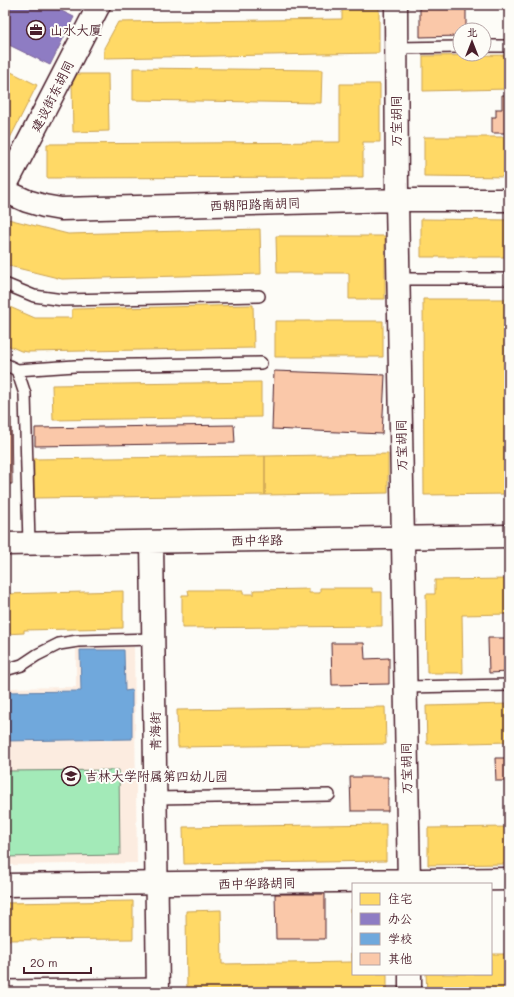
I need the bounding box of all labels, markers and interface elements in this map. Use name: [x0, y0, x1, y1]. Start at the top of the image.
office icon: 山水大厦: [25, 19, 47, 41]
place label: 山水大厦: [50, 21, 102, 38]
north arrow: [452, 22, 492, 62]
text: 北: [467, 24, 478, 39]
street label: 建设街东胡同: [26, 57, 77, 134]
street label: 万宝胡同: [387, 95, 404, 147]
street label: 西朝阳路南胡同: [209, 193, 301, 214]
street label: 万宝胡同: [392, 419, 409, 471]
street label: 西中华路: [231, 531, 283, 548]
street label: 青海街: [146, 711, 163, 751]
street label: 万宝胡同: [397, 742, 414, 794]
school or university icon: 吉林大学附属第四幼儿园: [60, 765, 82, 787]
place label: 吉林大学附属第四幼儿园: [85, 767, 228, 784]
street label: 西中华路胡同: [218, 873, 296, 892]
legend: [352, 883, 492, 975]
text: 住宅: [388, 890, 412, 906]
text: 办公: [388, 910, 412, 926]
text: 学校: [388, 930, 412, 946]
scale bar: [24, 949, 91, 975]
text: 其他: [388, 950, 412, 966]
text: 20 m: [30, 954, 58, 970]

